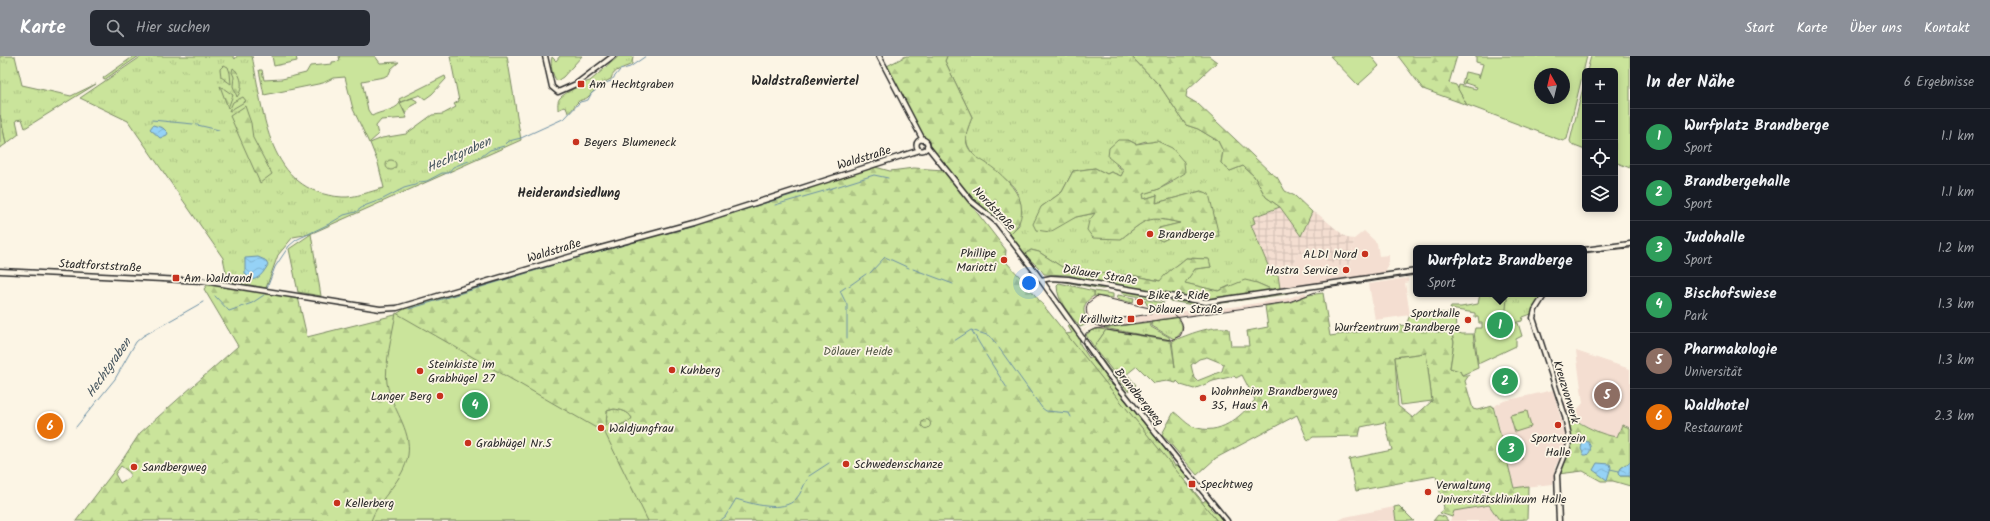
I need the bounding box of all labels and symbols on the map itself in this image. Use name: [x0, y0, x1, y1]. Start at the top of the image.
north arrow: [1534, 68, 1570, 104]
district label: Waldstraßenviertel: [751, 71, 859, 92]
place label: Am Hechtgraben: [589, 75, 674, 94]
marker: Am Hechtgraben: [576, 79, 586, 89]
water label: Hechtgraben: [423, 131, 496, 179]
place label: Beyers Blumeneck: [584, 133, 676, 152]
marker: Beyers Blumeneck: [571, 137, 581, 147]
street label: Waldstraße: [835, 141, 894, 175]
district label: Heiderandsiedlung: [517, 183, 621, 204]
street label: Nordstraße: [968, 183, 1020, 236]
place label: Brandberge: [1158, 225, 1215, 244]
marker: Brandberge: [1145, 229, 1155, 239]
street label: Waldstraße: [525, 234, 584, 268]
place label: Phillipe Mariotti: [956, 244, 997, 277]
place label: ALDI Nord: [1303, 245, 1358, 264]
marker: ALDI Nord: [1360, 249, 1370, 259]
street label: Stadtforststraße: [58, 254, 142, 278]
marker: Phillipe Mariotti: [999, 255, 1009, 265]
street label: Dölauer Straße: [1062, 260, 1139, 290]
place label: Hastra Service: [1266, 261, 1339, 280]
marker: Hastra Service: [1341, 265, 1351, 275]
place label: Am Waldrand: [184, 269, 253, 288]
marker: Am Waldrand: [171, 273, 181, 283]
your location: [1019, 273, 1039, 293]
place label: Bike & Ride Dölauer Straße: [1148, 286, 1223, 319]
marker: Bike & Ride Dölauer Straße: [1135, 297, 1145, 307]
place label: Sporthalle Wurfzentrum Brandberge: [1334, 304, 1461, 337]
place label: Kröllwitz: [1080, 310, 1123, 329]
pin: 1: [1487, 310, 1513, 340]
marker: Kröllwitz: [1126, 314, 1136, 324]
marker: Sporthalle Wurfzentrum Brandberge: [1463, 315, 1473, 325]
water label: Hechtgraben: [81, 333, 138, 402]
park label: Dölauer Heide: [823, 342, 893, 361]
place label: Steinkiste im Grabhügel 27: [428, 355, 495, 388]
street label: Kreuzvorwerk: [1547, 358, 1585, 426]
place label: Kuhberg: [680, 361, 721, 380]
street label: Brandbergweg: [1110, 364, 1169, 430]
marker: Kuhberg: [667, 365, 677, 375]
marker: Steinkiste im Grabhügel 27: [415, 366, 425, 376]
pin: 2: [1492, 366, 1518, 396]
pin: 5: [1594, 380, 1620, 410]
place label: Wohnheim Brandbergweg 35, Haus A: [1211, 382, 1338, 415]
place label: Langer Berg: [371, 387, 432, 406]
pin: 4: [462, 390, 488, 420]
marker: Langer Berg: [435, 391, 445, 401]
marker: Wohnheim Brandbergweg 35, Haus A: [1198, 393, 1208, 403]
pin: 6: [37, 411, 63, 441]
place label: Waldjungfrau: [609, 419, 674, 438]
marker: Sportverein Halle: [1553, 420, 1563, 430]
marker: Waldjungfrau: [596, 423, 606, 433]
place label: Sportverein Halle: [1530, 429, 1586, 462]
place label: Grabhügel Nr.5: [476, 434, 553, 453]
pin: 3: [1498, 434, 1524, 464]
marker: Grabhügel Nr.5: [463, 438, 473, 448]
place label: Schwedenschanze: [854, 455, 944, 474]
place label: Sandbergweg: [142, 458, 207, 477]
marker: Schwedenschanze: [841, 459, 851, 469]
marker: Sandbergweg: [129, 462, 139, 472]
place label: Spechtweg: [1200, 475, 1253, 494]
place label: Verwaltung Universitätsklinikum Halle: [1436, 476, 1567, 509]
marker: Spechtweg: [1187, 479, 1197, 489]
marker: Verwaltung Universitätsklinikum Halle: [1423, 487, 1433, 497]
place label: Kellerberg: [345, 494, 394, 513]
marker: Kellerberg: [332, 498, 342, 508]

